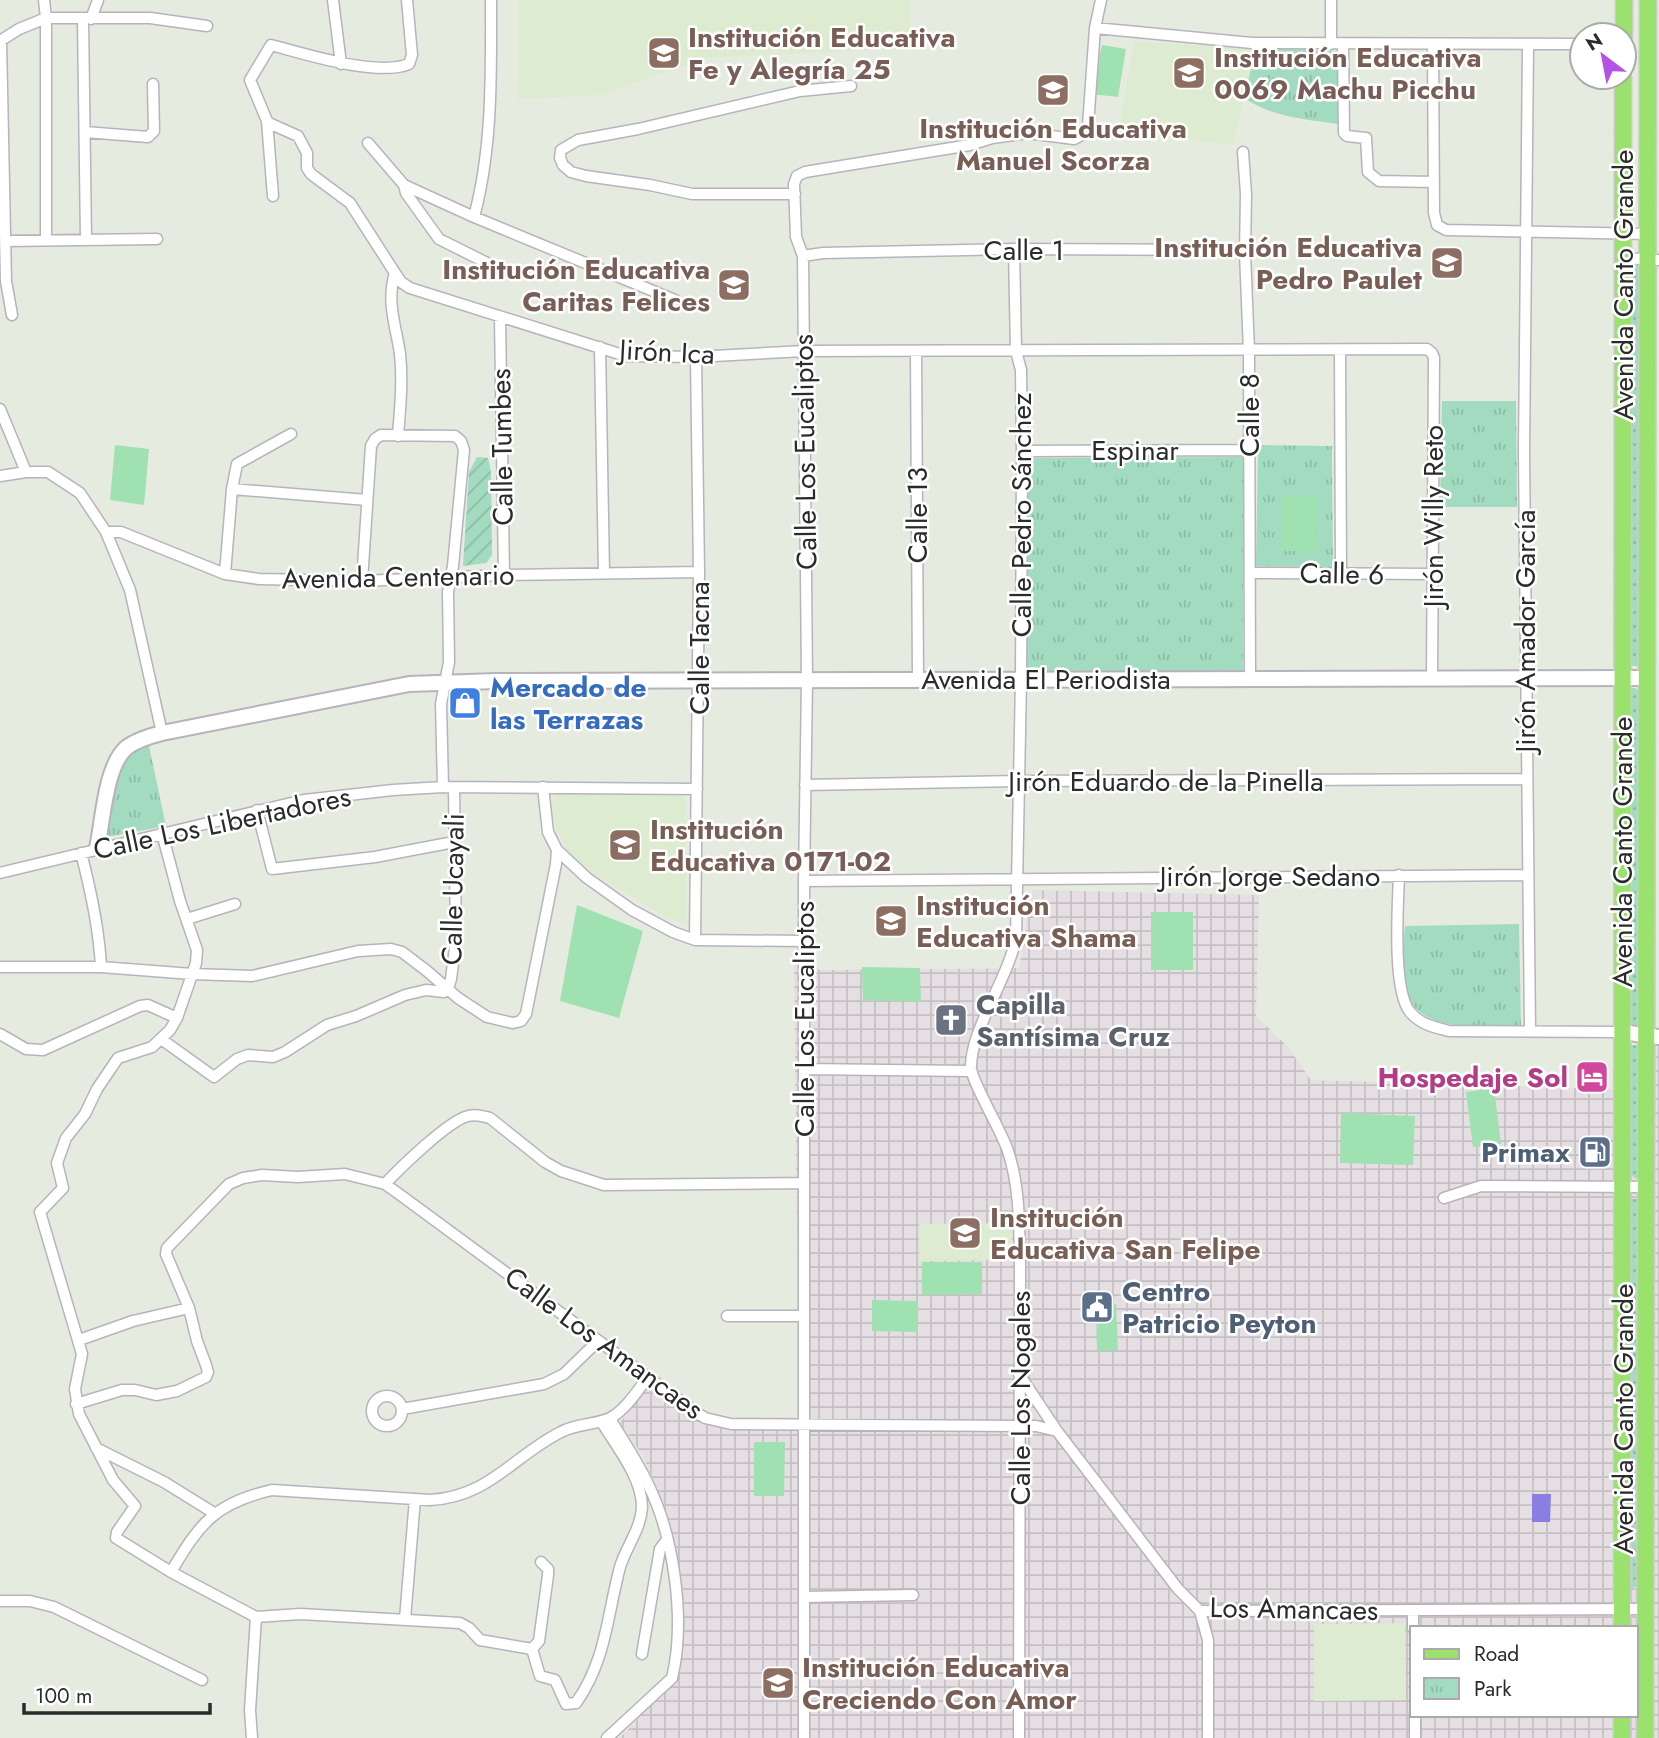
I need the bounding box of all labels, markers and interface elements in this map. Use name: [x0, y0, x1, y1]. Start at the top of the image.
place label: Institución Educativa Fe y Alegría 25: [688, 17, 956, 90]
north arrow: [1568, 21, 1638, 91]
text: N: [1581, 27, 1608, 57]
school or university icon: Institución Educativa Fe y Alegría 25: [645, 34, 683, 72]
place label: Institución Educativa 0069 Machu Picchu: [1214, 37, 1482, 110]
school or university icon: Institución Educativa 0069 Machu Picchu: [1170, 54, 1208, 92]
school or university icon: Institución Educativa Manuel Scorza: [1034, 71, 1072, 109]
place label: Institución Educativa Manuel Scorza: [919, 108, 1187, 181]
street label: Avenida Canto Grande: [1603, 150, 1644, 420]
place label: Institución Educativa Pedro Paulet: [1154, 227, 1422, 300]
street label: Calle 1: [984, 230, 1064, 271]
school or university icon: Institución Educativa Pedro Paulet: [1428, 244, 1466, 282]
place label: Institución Educativa Caritas Felices: [442, 249, 710, 322]
school or university icon: Institución Educativa Caritas Felices: [715, 266, 753, 304]
street label: Jirón Ica: [614, 329, 716, 375]
street label: Calle Los Eucaliptos: [782, 334, 828, 570]
street label: Calle Tumbes: [480, 368, 524, 526]
street label: Calle 8: [1229, 373, 1270, 457]
street label: Calle Pedro Sánchez: [1001, 393, 1042, 637]
street label: Jirón Willy Reto: [1413, 425, 1454, 611]
street label: Espinar: [1091, 430, 1179, 471]
street label: Calle 13: [897, 467, 938, 563]
street label: Jirón Amador García: [1505, 509, 1546, 757]
street label: Calle 6: [1299, 553, 1385, 595]
street label: Avenida Centenario: [281, 554, 515, 600]
street label: Calle Tacna: [679, 581, 720, 715]
street label: Avenida El Periodista: [921, 659, 1171, 700]
place label: Mercado de las Terrazas: [490, 667, 647, 740]
shop icon: Mercado de las Terrazas: [446, 684, 484, 722]
street label: Avenida Canto Grande: [1602, 717, 1643, 987]
street label: Jirón Eduardo de la Pinella: [1004, 761, 1324, 802]
street label: Calle Los Libertadores: [90, 776, 354, 870]
place label: Institución Educativa 0171-02: [650, 809, 891, 882]
street label: Calle Ucayali: [431, 813, 475, 965]
school or university icon: Institución Educativa 0171-02: [606, 826, 644, 864]
street label: Jirón Jorge Sedano: [1156, 856, 1380, 897]
place label: Institución Educativa Shama: [916, 885, 1137, 958]
street label: Calle Los Eucaliptos: [784, 901, 825, 1137]
school or university icon: Institución Educativa Shama: [872, 902, 910, 940]
place label: Capilla Santísima Cruz: [976, 984, 1171, 1057]
church icon: Capilla Santísima Cruz: [932, 1001, 970, 1039]
place label: Hospedaje Sol: [1377, 1057, 1568, 1098]
hotel icon: Hospedaje Sol: [1573, 1058, 1611, 1096]
place label: Primax: [1481, 1132, 1570, 1173]
fuel station icon: Primax: [1576, 1133, 1614, 1171]
place label: Institución Educativa San Felipe: [990, 1197, 1260, 1270]
school or university icon: Institución Educativa San Felipe: [946, 1214, 984, 1252]
street label: Calle Los Amancaes: [496, 1257, 712, 1429]
place label: Centro Patricio Peyton: [1122, 1271, 1317, 1344]
street label: Avenida Canto Grande: [1603, 1284, 1644, 1554]
public building icon: Centro Patricio Peyton: [1078, 1288, 1116, 1326]
street label: Calle Los Nogales: [1000, 1291, 1041, 1505]
street label: Los Amancaes: [1209, 1587, 1379, 1631]
legend: [1410, 1626, 1638, 1717]
text: Road: [1474, 1639, 1519, 1669]
place label: Institución Educativa Creciendo Con Amor: [802, 1647, 1077, 1720]
school or university icon: Institución Educativa Creciendo Con Amor: [759, 1664, 797, 1702]
scale bar: [24, 1672, 210, 1716]
text: Park: [1474, 1674, 1512, 1704]
text: 100 m: [35, 1681, 92, 1711]

